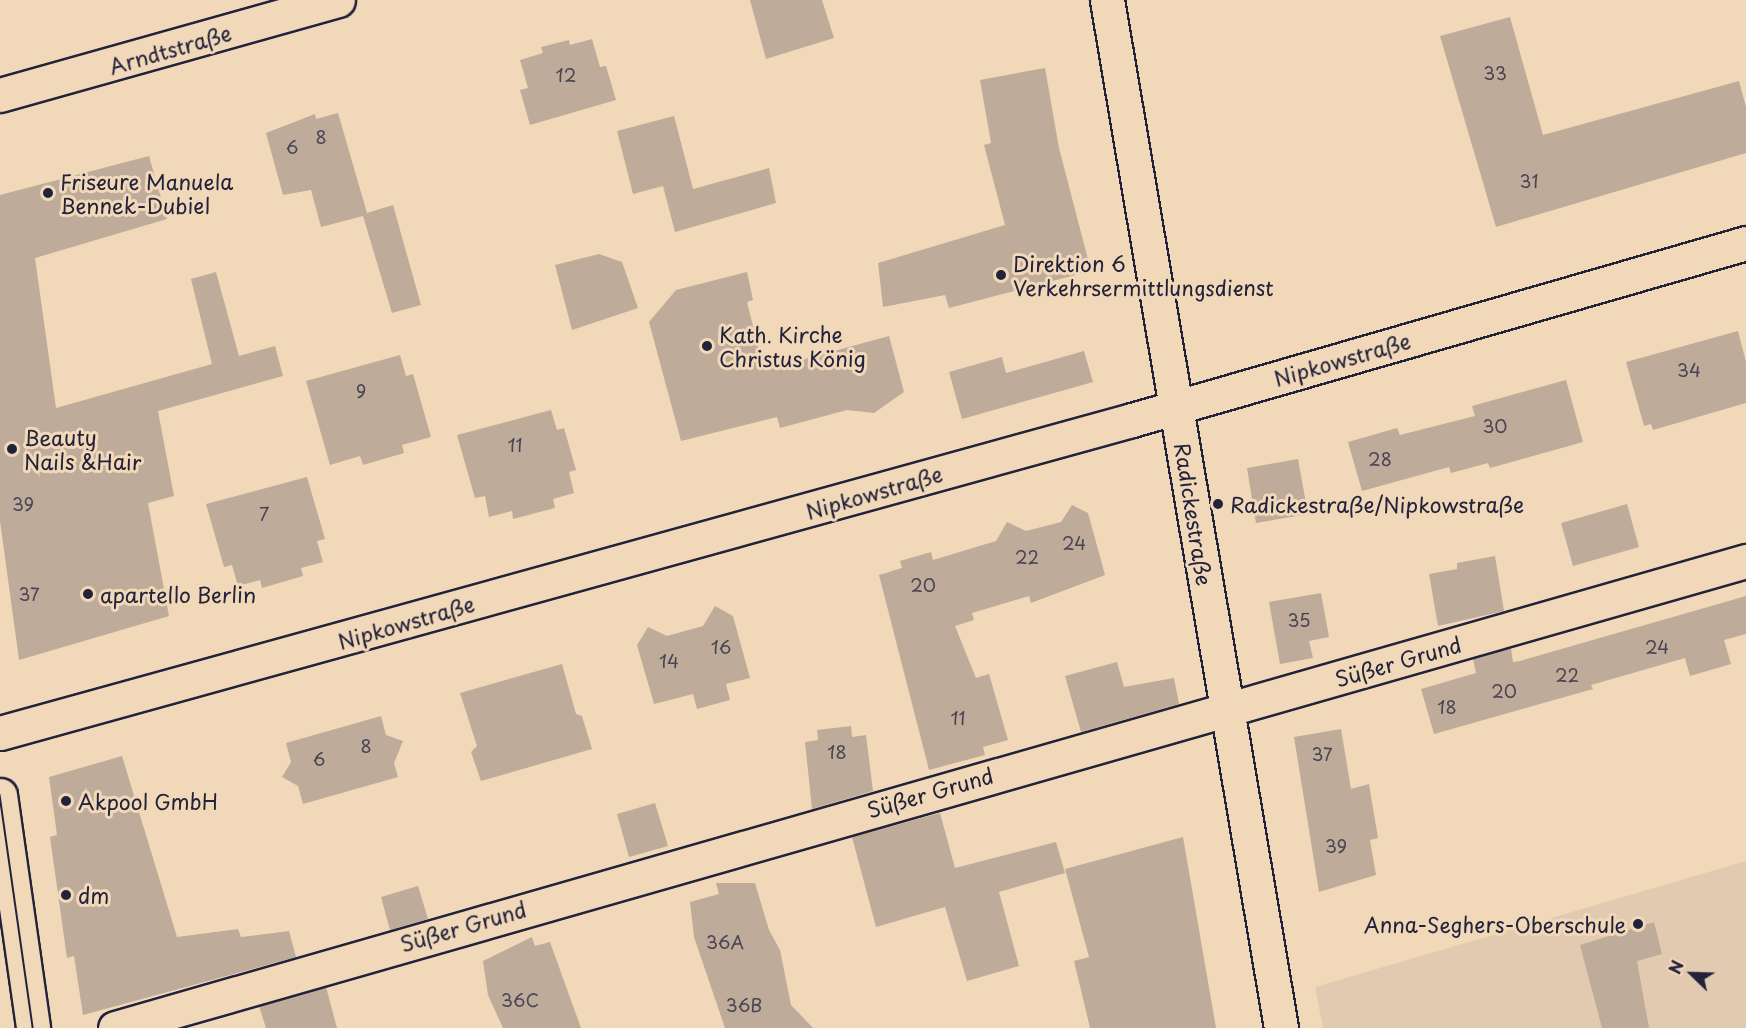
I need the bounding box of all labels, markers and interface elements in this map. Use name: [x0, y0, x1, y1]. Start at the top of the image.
street label: Arndtstraße: [106, 20, 234, 78]
house number: 33: [1483, 62, 1507, 84]
house number: 12: [556, 64, 576, 86]
house number: 8: [315, 126, 327, 148]
house number: 6: [286, 136, 298, 158]
place label: Friseure Manuela Bennek-Dubiel: [60, 168, 234, 218]
house number: 31: [1520, 170, 1538, 192]
marker: Friseure Manuela Bennek-Dubiel: [41, 186, 55, 200]
place label: Direktion 6 Verkehrsermittlungsdienst: [1013, 250, 1274, 300]
marker: Direktion 6 Verkehrsermittlungsdienst: [994, 268, 1008, 282]
place label: Kath. Kirche Christus König: [719, 321, 866, 371]
street label: Nipkowstraße: [1271, 327, 1413, 391]
marker: Kath. Kirche Christus König: [700, 339, 714, 353]
house number: 34: [1677, 359, 1701, 381]
house number: 9: [356, 380, 366, 402]
house number: 30: [1482, 415, 1508, 437]
place label: Beauty Nails &Hair: [24, 424, 142, 474]
house number: 11: [507, 434, 523, 456]
street label: Radickestraße: [1170, 441, 1218, 587]
marker: Beauty Nails &Hair: [5, 442, 19, 456]
house number: 28: [1368, 448, 1392, 470]
street label: Nipkowstraße: [803, 460, 945, 524]
place label: Radickestraße/Nipkowstraße: [1230, 491, 1524, 517]
house number: 39: [12, 493, 34, 515]
marker: Radickestraße/Nipkowstraße: [1211, 497, 1225, 511]
house number: 7: [259, 503, 269, 525]
house number: 24: [1062, 532, 1086, 554]
house number: 22: [1015, 546, 1039, 568]
house number: 20: [910, 574, 936, 596]
place label: apartello Berlin: [100, 581, 259, 607]
house number: 37: [18, 583, 40, 605]
marker: apartello Berlin: [81, 587, 95, 601]
street label: Nipkowstraße: [335, 590, 477, 654]
house number: 35: [1287, 609, 1311, 631]
street label: Süßer Grund: [1331, 631, 1465, 691]
house number: 16: [711, 636, 731, 658]
house number: 24: [1645, 636, 1669, 658]
house number: 14: [659, 650, 679, 672]
house number: 22: [1555, 664, 1579, 686]
house number: 20: [1491, 680, 1517, 702]
house number: 18: [1437, 696, 1457, 718]
house number: 11: [950, 707, 966, 729]
house number: 8: [360, 735, 372, 757]
house number: 18: [827, 741, 847, 763]
house number: 37: [1311, 743, 1333, 765]
house number: 6: [313, 748, 325, 770]
street label: Süßer Grund: [863, 762, 997, 822]
place label: Akpool GmbH: [78, 788, 219, 814]
marker: Akpool GmbH: [59, 794, 73, 808]
house number: 39: [1325, 835, 1347, 857]
place label: dm: [78, 882, 109, 908]
marker: dm: [59, 888, 73, 902]
street label: Süßer Grund: [396, 896, 530, 956]
place label: Anna-Seghers-Oberschule: [1364, 911, 1626, 937]
marker: Anna-Seghers-Oberschule: [1631, 917, 1645, 931]
house number: 36A: [706, 931, 744, 953]
north arrow: [1662, 944, 1722, 1004]
text: N: [1662, 956, 1689, 977]
house number: 36C: [501, 989, 539, 1011]
house number: 36B: [726, 994, 762, 1016]

